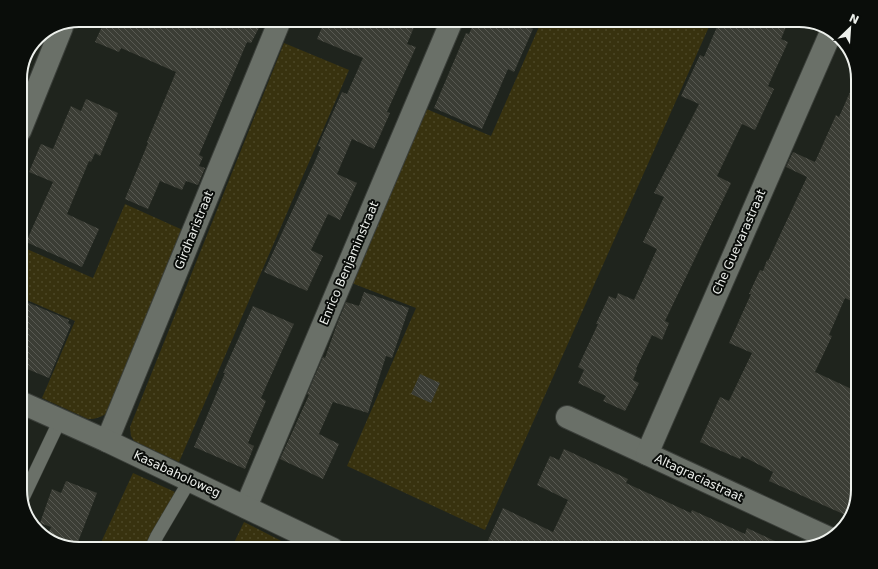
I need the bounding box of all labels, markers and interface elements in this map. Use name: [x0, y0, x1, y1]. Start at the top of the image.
north arrow: [830, 8, 870, 48]
text: N: [847, 12, 861, 27]
street label: Che Guevarastraat: [710, 187, 769, 297]
street label: Girdharistraat: [172, 188, 216, 271]
street label: Enrico Benjaminstraat: [317, 199, 382, 327]
street label: Kasabaholoweg: [131, 448, 223, 500]
street label: Altagraciastraat: [652, 451, 746, 505]

